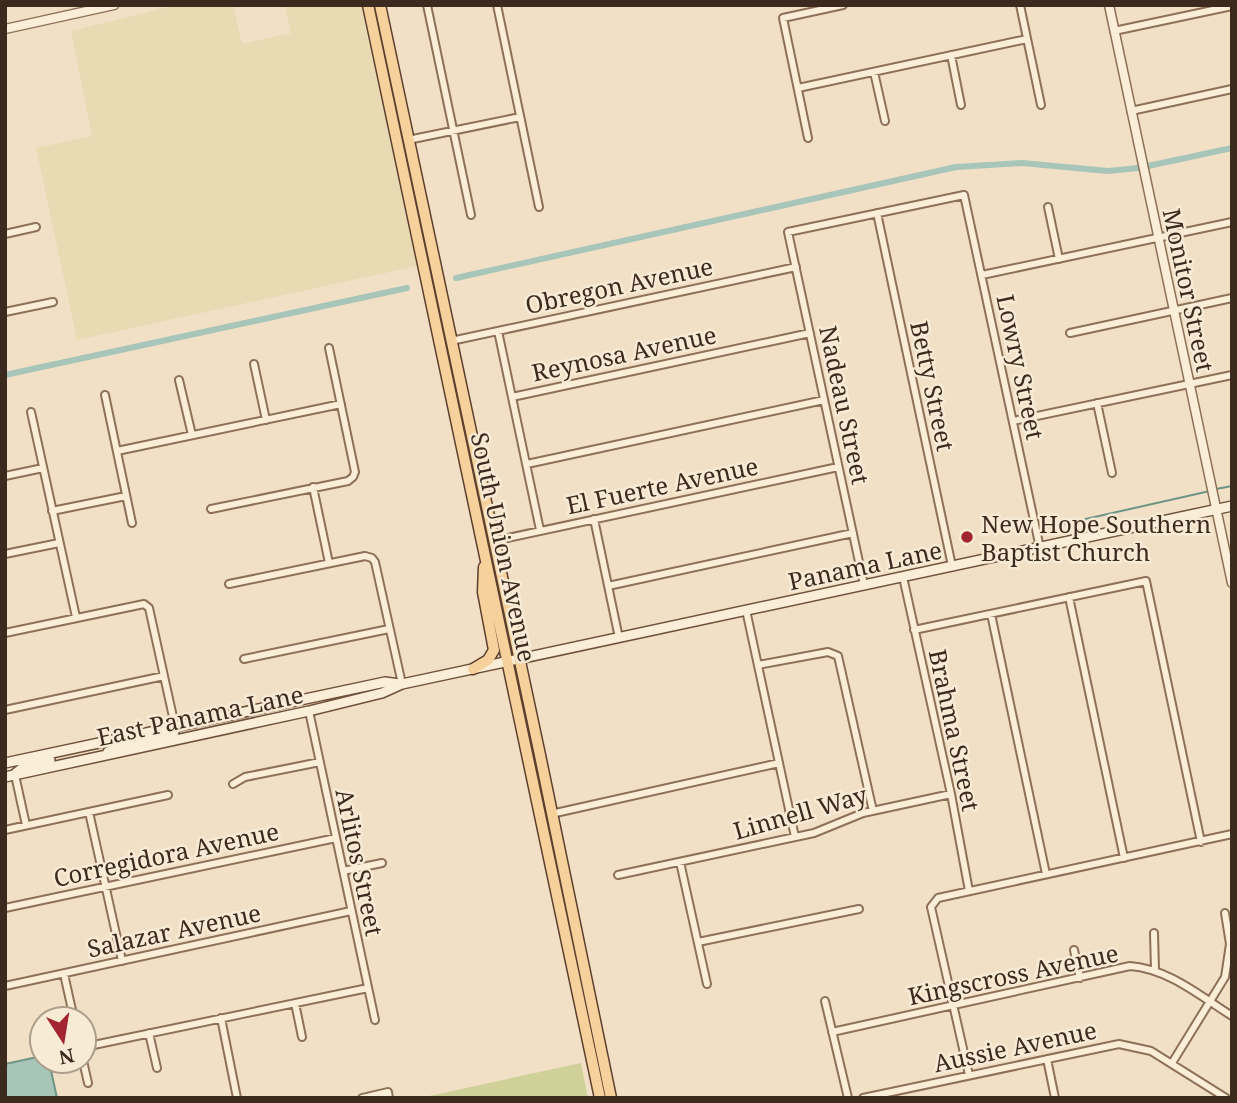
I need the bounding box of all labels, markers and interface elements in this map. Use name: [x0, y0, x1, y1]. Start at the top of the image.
street label: Monitor Street: [1156, 205, 1222, 375]
street label: Obregon Avenue: [522, 249, 716, 321]
street label: Lowry Street: [990, 291, 1052, 443]
street label: Reynosa Avenue: [529, 317, 719, 389]
street label: Betty Street: [903, 318, 963, 454]
street label: Nadeau Street: [812, 323, 878, 487]
street label: South Union Avenue: [464, 429, 544, 665]
street label: El Fuerte Avenue: [563, 449, 761, 521]
place label: New Hope Southern Baptist Church: [981, 507, 1211, 568]
marker: New Hope Southern Baptist Church: [959, 529, 975, 545]
street label: Panama Lane: [785, 533, 945, 597]
street label: Brahma Street: [922, 646, 988, 814]
street label: East Panama Lane: [94, 677, 306, 753]
street label: Linnell Way: [729, 777, 871, 847]
street label: Arlitos Street: [328, 785, 392, 939]
street label: Corregidora Avenue: [50, 814, 282, 894]
street label: Salazar Avenue: [84, 895, 264, 965]
street label: Kingscross Avenue: [905, 936, 1121, 1012]
north arrow: [28, 1005, 98, 1075]
street label: Aussie Avenue: [930, 1013, 1100, 1079]
text: N: [56, 1042, 77, 1071]

